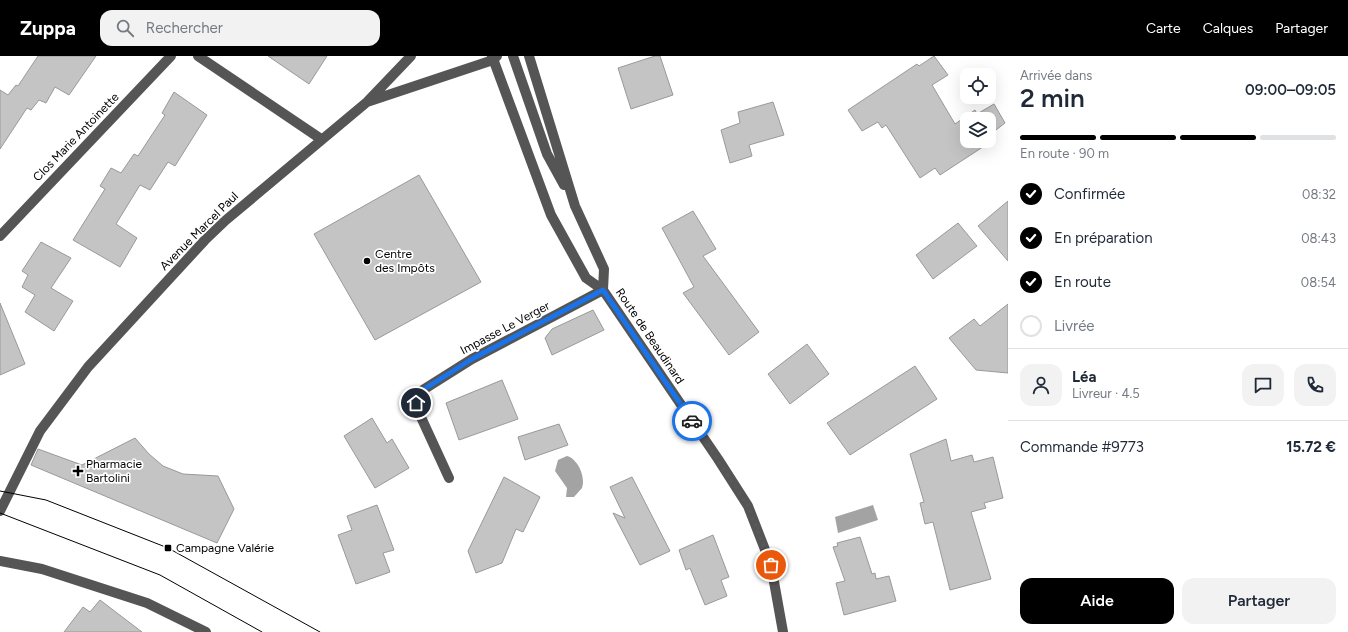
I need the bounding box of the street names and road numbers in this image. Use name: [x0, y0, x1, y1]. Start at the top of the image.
street label: Clos Marie Antoinette: [30, 90, 122, 184]
street label: Avenue Marcel Paul: [157, 189, 241, 273]
street label: Route de Beaudinard: [613, 286, 687, 386]
street label: Impasse Le Verger: [458, 299, 552, 357]

